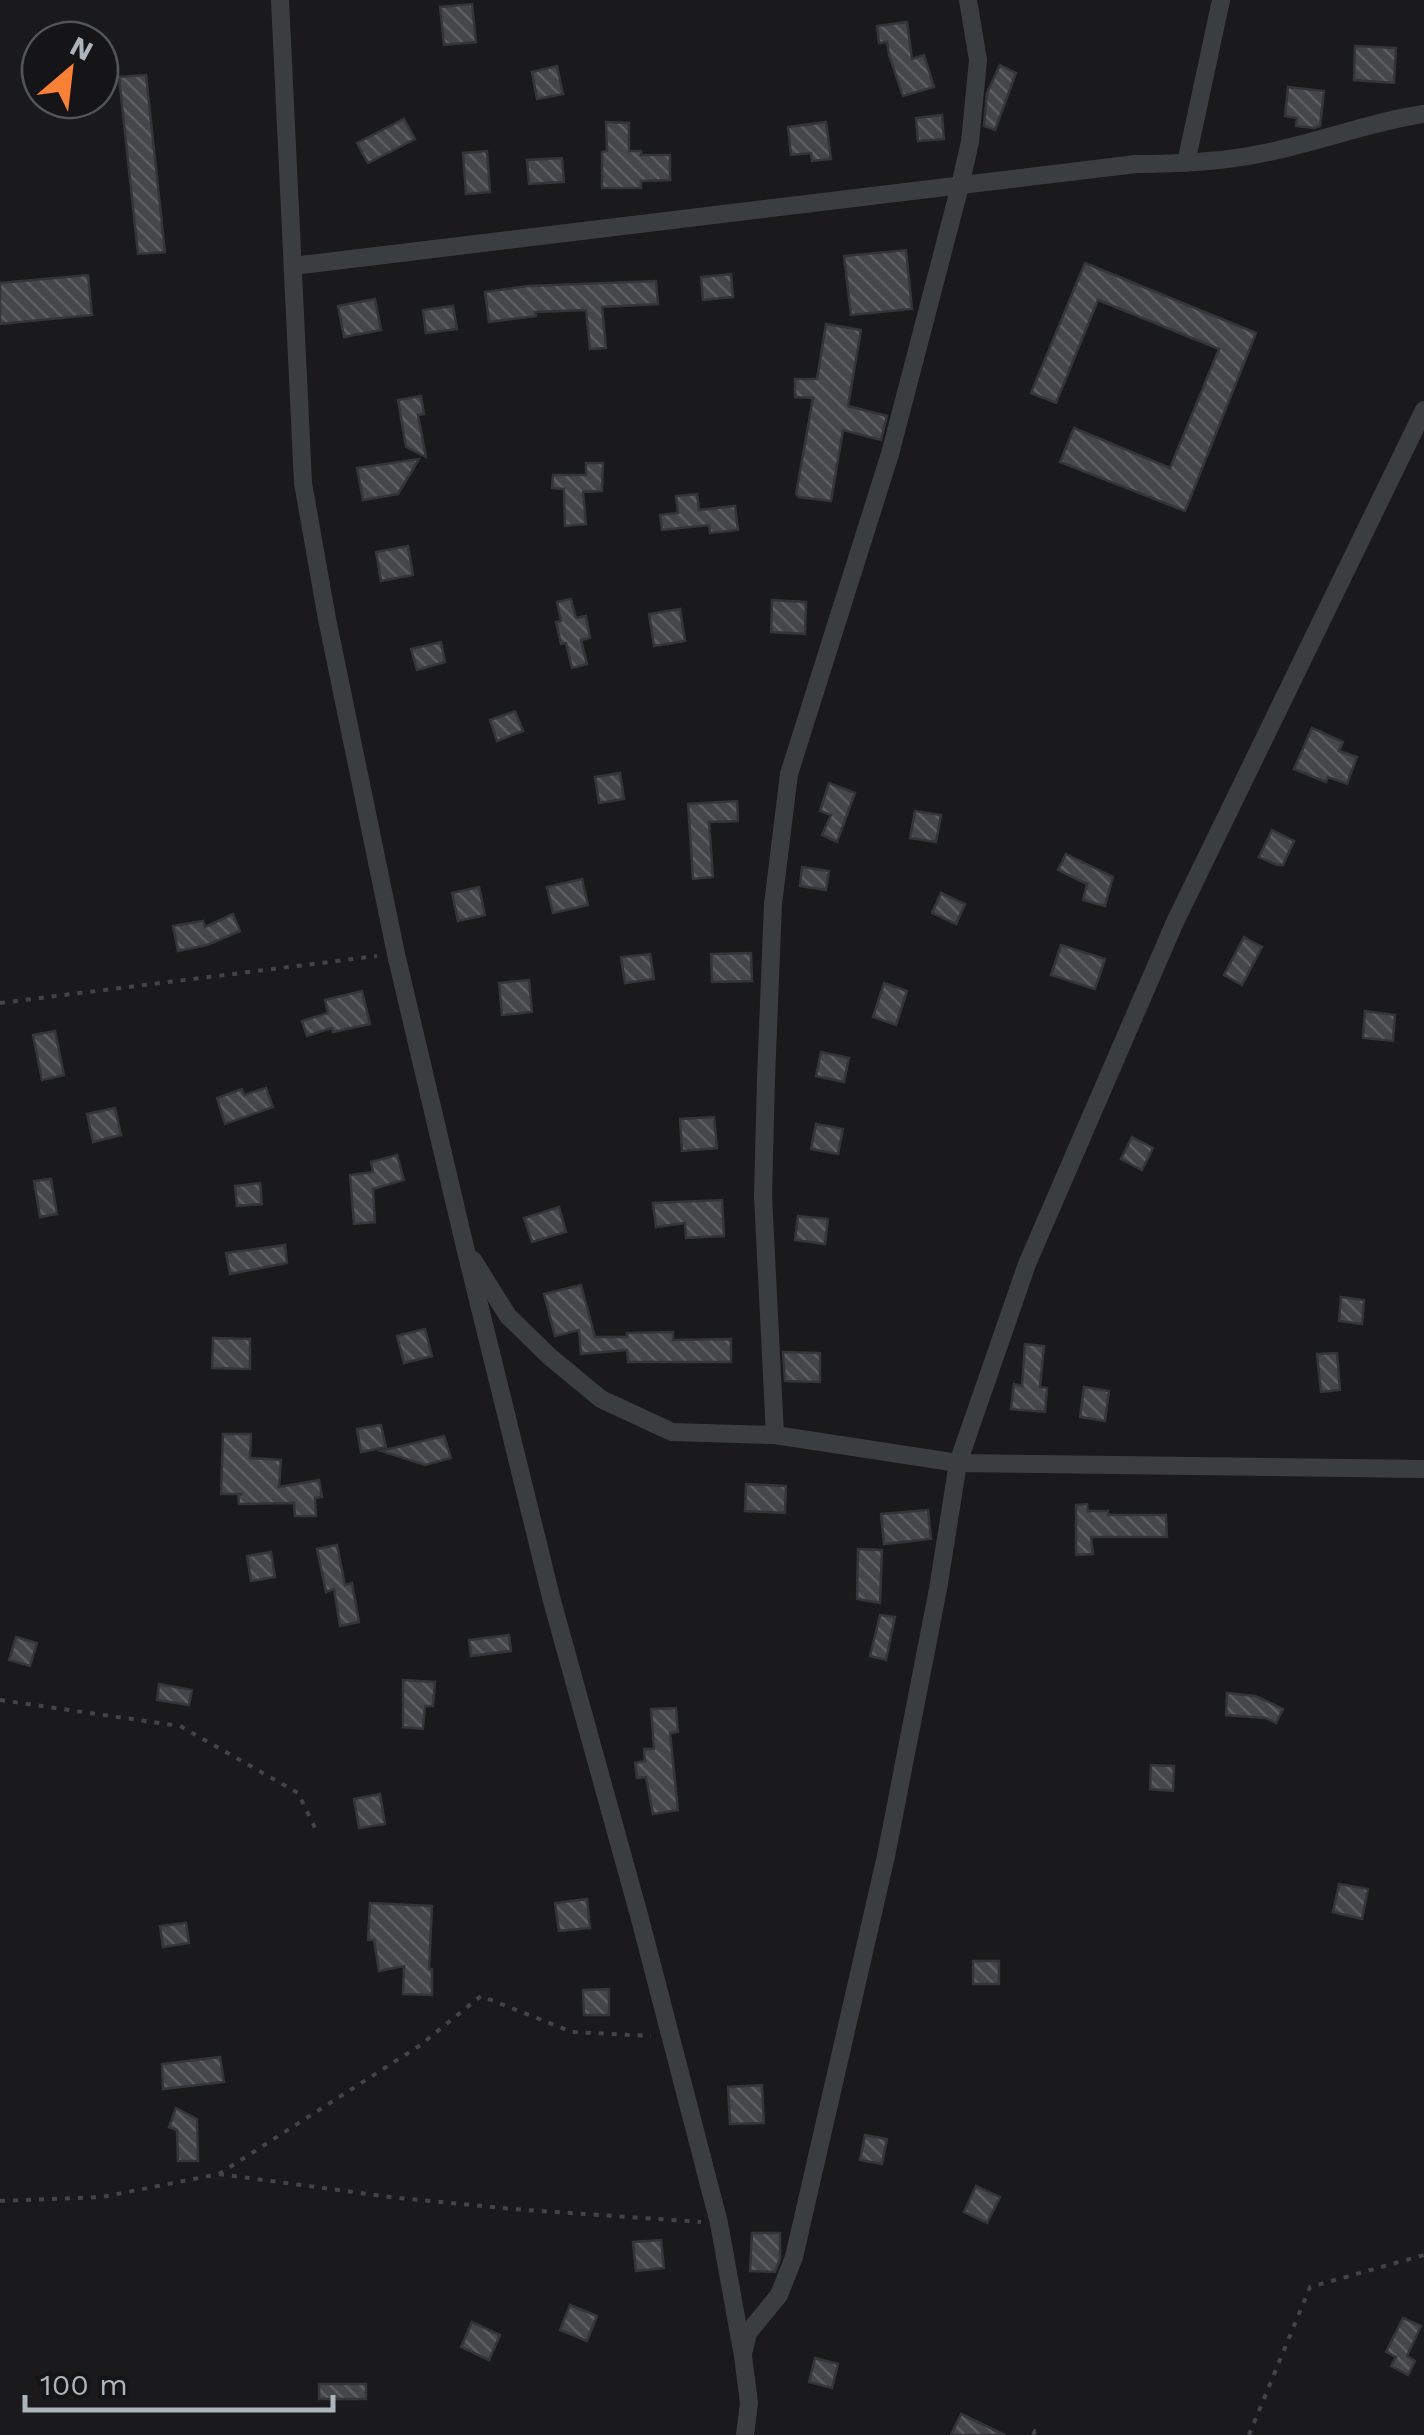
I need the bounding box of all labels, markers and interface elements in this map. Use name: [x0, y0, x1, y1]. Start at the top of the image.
north arrow: [20, 20, 120, 120]
text: N: [65, 29, 98, 68]
scale bar: [25, 2350, 332, 2412]
text: 100 m: [40, 2367, 128, 2402]

